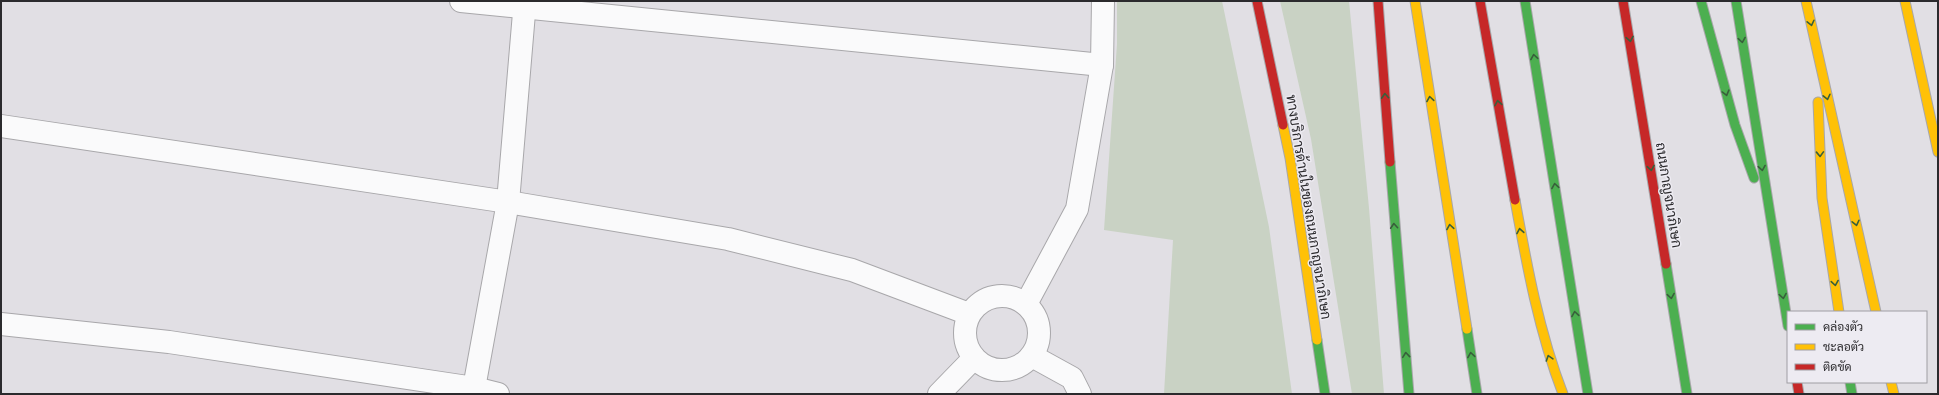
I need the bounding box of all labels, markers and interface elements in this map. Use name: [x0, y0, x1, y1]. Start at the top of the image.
one-way arrow: [1806, 20, 1814, 26]
one-way arrow: [1625, 36, 1634, 43]
one-way arrow: [1737, 36, 1746, 43]
one-way arrow: [1530, 54, 1539, 60]
one-way arrow: [1721, 89, 1730, 96]
street label: ทางบริการด้านในของถนนกาญจนาภิเษก: [1282, 93, 1336, 321]
one-way arrow: [1381, 93, 1390, 99]
one-way arrow: [1823, 93, 1831, 100]
one-way arrow: [1426, 96, 1435, 102]
one-way arrow: [1494, 100, 1503, 106]
street label: ถนนกาญจนาภิเษก: [1652, 141, 1686, 249]
one-way arrow: [1816, 151, 1825, 157]
one-way arrow: [1646, 165, 1655, 171]
one-way arrow: [1758, 165, 1766, 171]
one-way arrow: [1551, 183, 1560, 189]
one-way arrow: [1851, 220, 1859, 227]
one-way arrow: [1390, 223, 1399, 229]
one-way arrow: [1446, 224, 1455, 230]
one-way arrow: [1517, 228, 1525, 234]
one-way arrow: [1830, 280, 1839, 286]
one-way arrow: [1666, 293, 1675, 299]
one-way arrow: [1778, 293, 1787, 299]
one-way arrow: [1571, 311, 1580, 317]
legend: [1787, 311, 1927, 383]
text: คล่องตัว: [1823, 319, 1863, 334]
text: ชะลอตัว: [1823, 339, 1864, 354]
one-way arrow: [1401, 352, 1410, 358]
one-way arrow: [1467, 352, 1475, 359]
one-way arrow: [1545, 354, 1554, 361]
text: ติดขัด: [1823, 359, 1852, 374]

